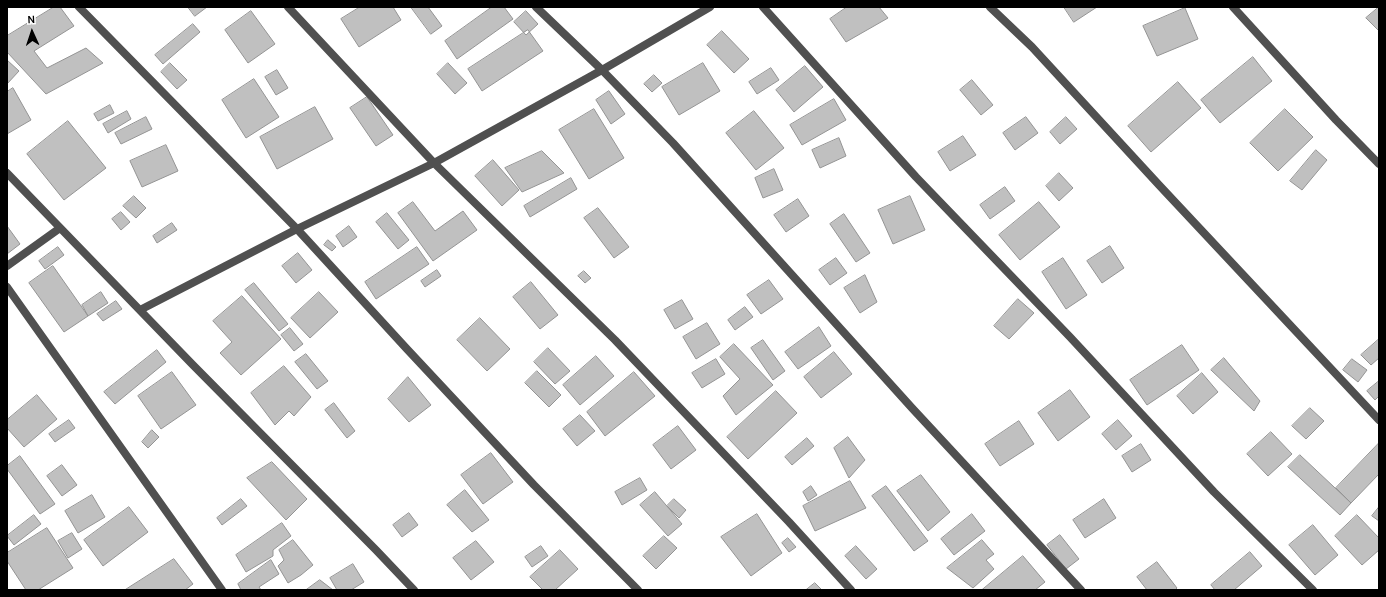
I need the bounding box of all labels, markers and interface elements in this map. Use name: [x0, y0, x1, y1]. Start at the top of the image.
north arrow: [12, 12, 52, 52]
text: N: [27, 13, 36, 26]

